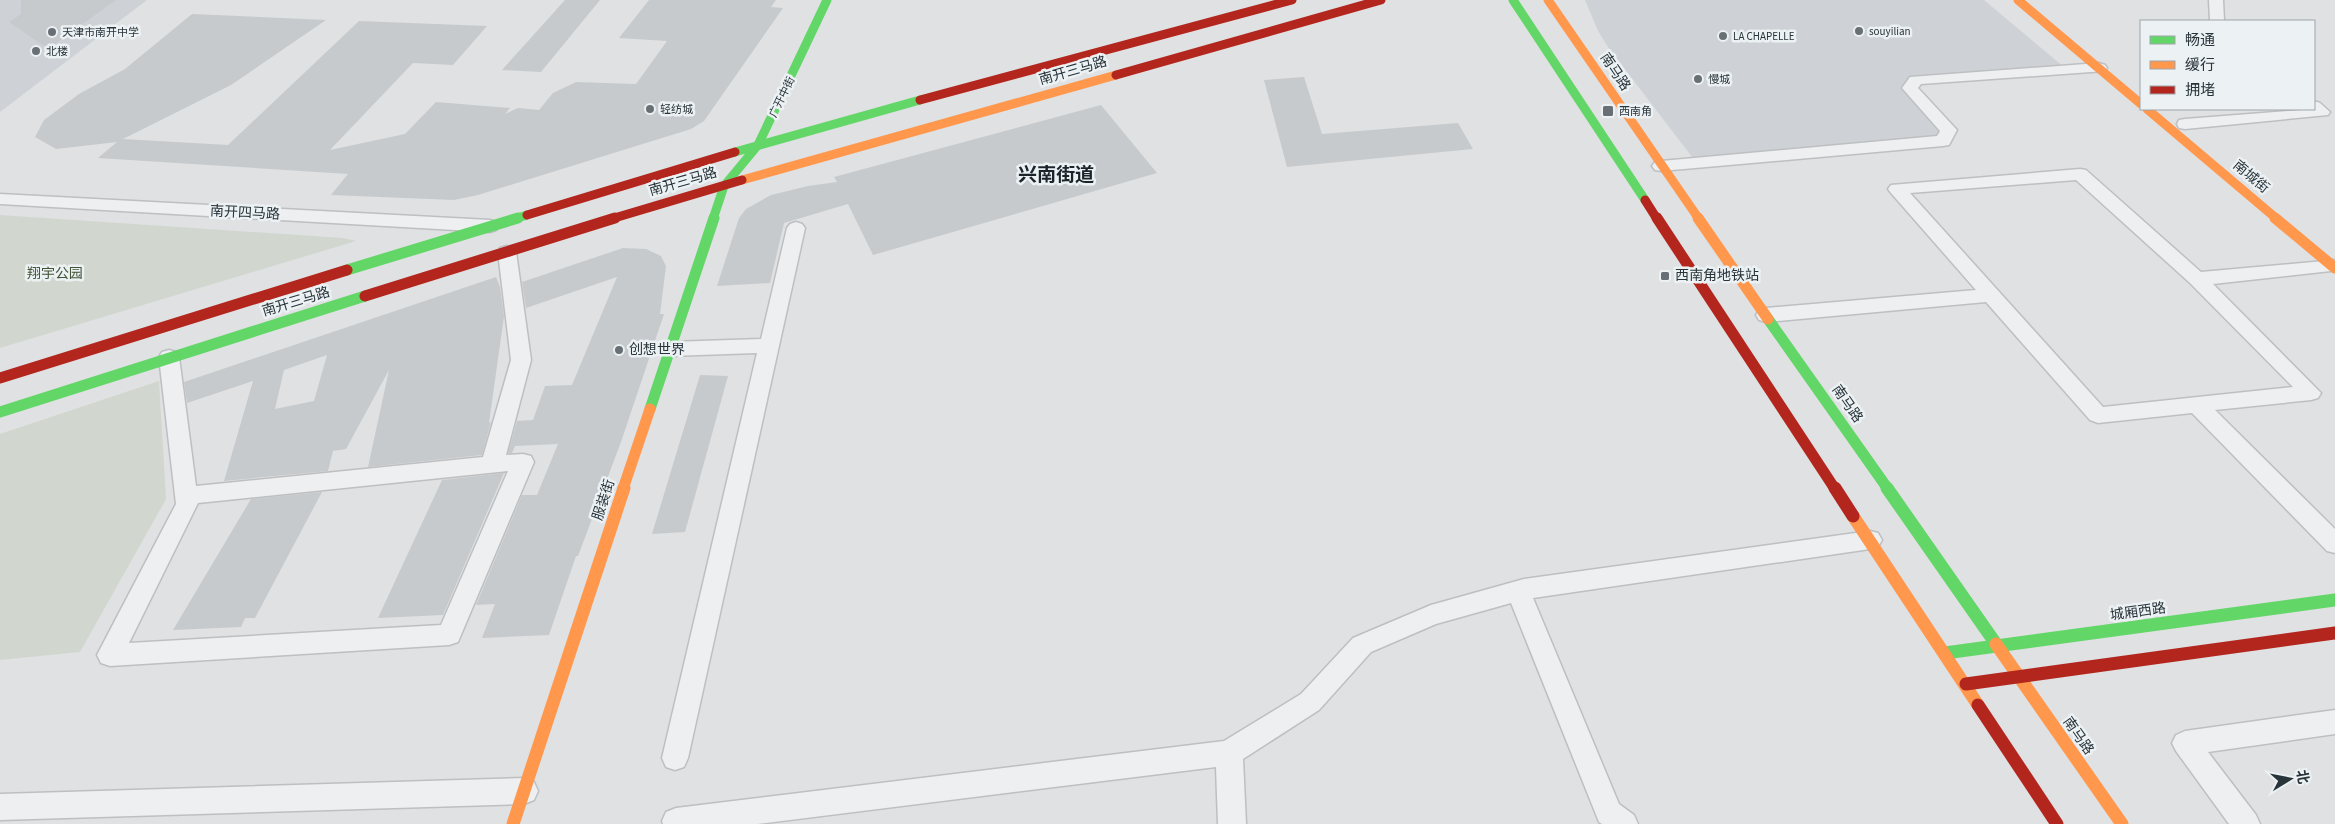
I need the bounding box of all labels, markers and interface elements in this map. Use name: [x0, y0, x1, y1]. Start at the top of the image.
legend: [2140, 20, 2315, 110]
place label: souyilian: [1869, 24, 1910, 39]
place label: 天津市南开中学: [62, 25, 139, 40]
marker: souyilian: [1853, 25, 1865, 37]
marker: 天津市南开中学: [46, 26, 58, 38]
place label: LA CHAPELLE: [1733, 29, 1795, 44]
marker: LA CHAPELLE: [1717, 30, 1729, 42]
text: 畅通: [2185, 30, 2215, 51]
place label: 北楼: [46, 44, 68, 59]
marker: 北楼: [30, 45, 42, 57]
street label: 南马路: [1595, 49, 1635, 95]
street label: 南开三马路: [1037, 52, 1109, 90]
text: 缓行: [2185, 55, 2215, 76]
place label: 慢城: [1708, 72, 1730, 87]
marker: 慢城: [1692, 73, 1704, 85]
street label: 广开中街: [766, 74, 798, 120]
text: 拥堵: [2185, 80, 2215, 101]
place label: 轻纺城: [660, 102, 693, 117]
marker: 轻纺城: [644, 103, 656, 115]
marker: 西南角: [1601, 104, 1615, 118]
place label: 西南角: [1619, 104, 1652, 119]
street label: 南城街: [2228, 156, 2274, 198]
district label: 兴南街道: [1018, 162, 1094, 189]
street label: 南开三马路: [647, 163, 719, 201]
street label: 南开四马路: [210, 201, 280, 225]
park label: 翔宇公园: [27, 264, 83, 284]
place label: 西南角地铁站: [1675, 266, 1759, 286]
marker: 西南角地铁站: [1659, 270, 1671, 282]
street label: 南开三马路: [260, 282, 332, 322]
place label: 创想世界: [629, 340, 685, 360]
marker: 创想世界: [613, 344, 625, 356]
street label: 南马路: [1827, 381, 1867, 427]
street label: 服装街: [588, 477, 620, 523]
street label: 城厢西路: [2109, 598, 2167, 626]
street label: 南马路: [2058, 713, 2098, 759]
north arrow: [2265, 754, 2315, 804]
text: 北: [2291, 768, 2313, 786]

